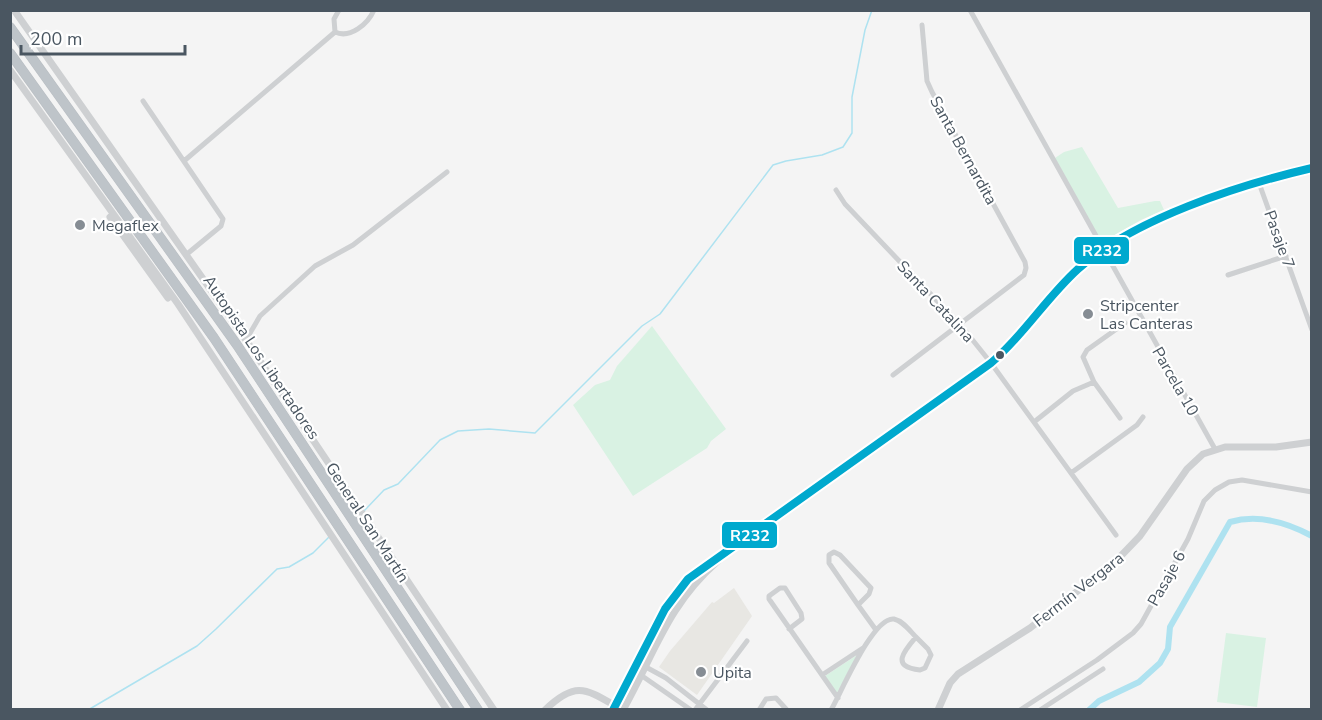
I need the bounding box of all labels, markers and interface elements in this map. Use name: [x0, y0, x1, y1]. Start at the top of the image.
scale bar: [21, 18, 184, 56]
text: 200 m: [30, 27, 82, 51]
street label: Santa Bernardita: [924, 92, 1002, 209]
street label: Pasaje 7: [1258, 207, 1300, 271]
place label: Megaflex: [92, 215, 159, 237]
marker: Megaflex: [73, 218, 87, 232]
line badge: R232: [1073, 236, 1130, 265]
text: R232: [1082, 240, 1122, 262]
street label: Santa Catalina: [892, 256, 979, 347]
street label: Autopista Los Libertadores: [198, 271, 324, 444]
place label: Stripcenter Las Canteras: [1100, 295, 1193, 335]
marker: Stripcenter Las Canteras: [1081, 307, 1095, 321]
street label: Parcela 10: [1147, 343, 1204, 420]
unlabelled marker: [994, 349, 1006, 361]
street label: General San Martín: [320, 458, 414, 587]
line badge: R232: [721, 521, 778, 549]
text: R232: [730, 525, 770, 547]
street label: Fermín Vergara: [1029, 547, 1129, 632]
street label: Pasaje 6: [1143, 547, 1191, 610]
place label: Upita: [713, 662, 752, 684]
marker: Upita: [694, 665, 708, 679]

